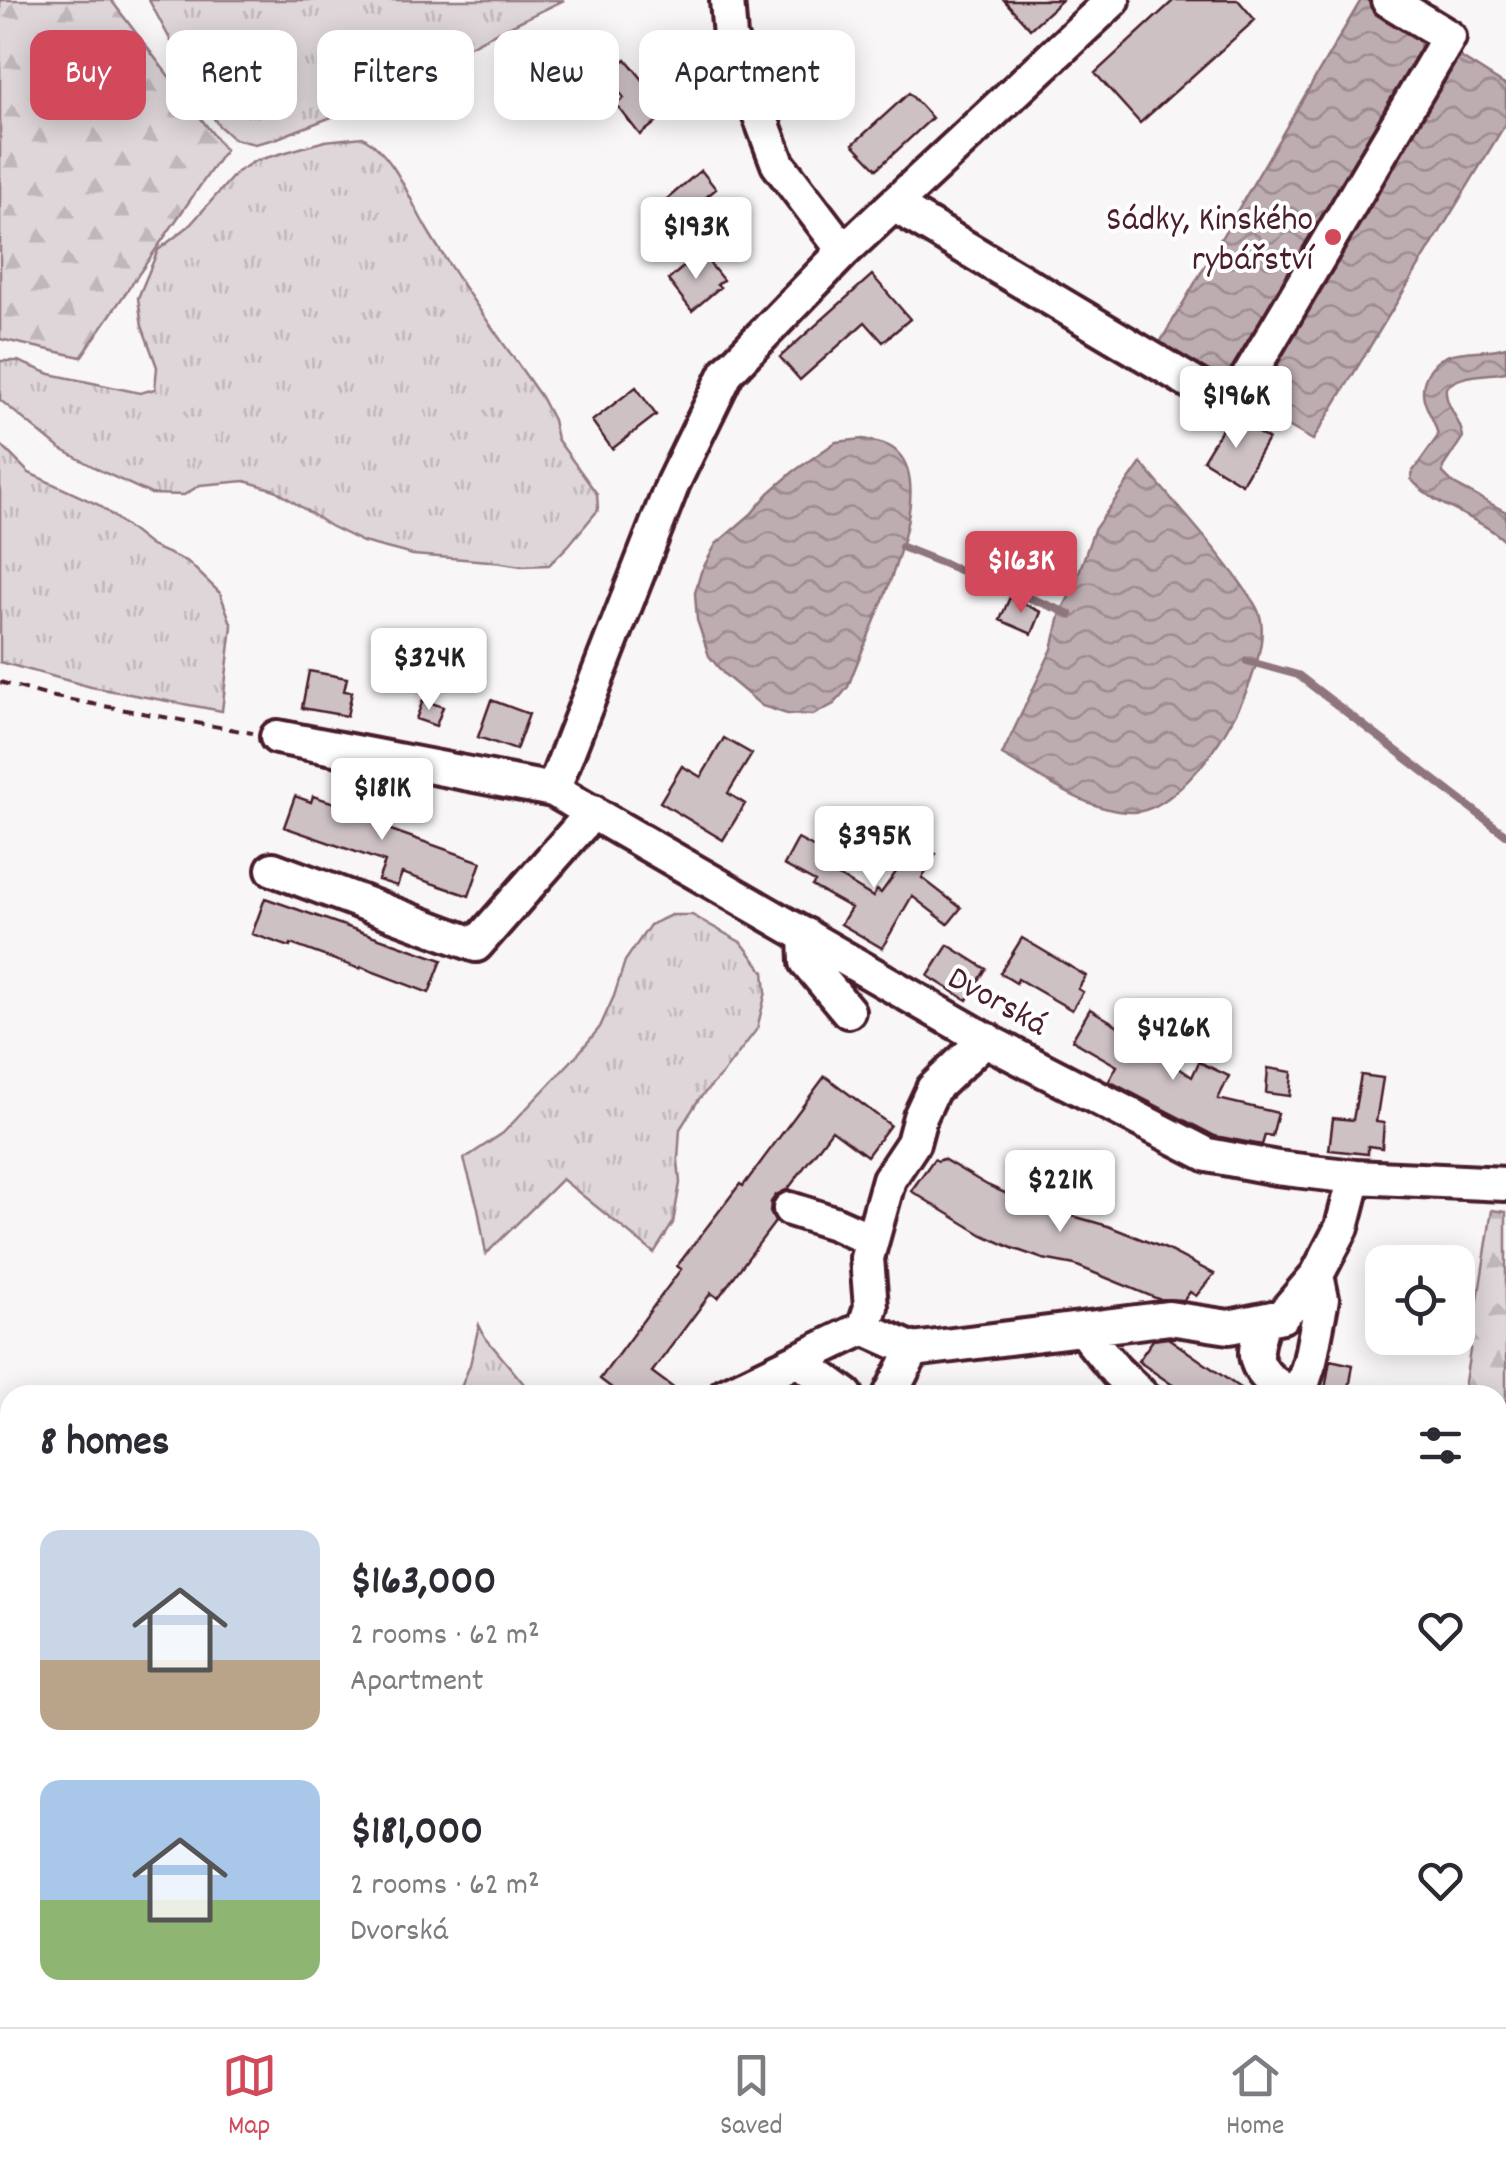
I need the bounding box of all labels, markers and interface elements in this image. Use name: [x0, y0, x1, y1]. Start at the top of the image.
chip: Buy: [30, 30, 146, 120]
chip: Rent: [166, 30, 297, 120]
chip: Filters: [317, 30, 474, 120]
chip: New: [494, 30, 619, 120]
chip: Apartment: [639, 30, 855, 120]
pin: $193K: [626, 197, 766, 282]
place label: Sádky, Kinského rybářství: [1106, 197, 1316, 287]
text: $193K: [663, 206, 729, 252]
marker: Sádky, Kinského rybářství: [1322, 226, 1344, 248]
pin: $196K: [1166, 366, 1306, 451]
text: $196K: [1202, 375, 1270, 421]
pin: $163K: [951, 531, 1091, 616]
text: $163K: [987, 540, 1055, 586]
pin: $324K: [359, 628, 499, 713]
text: $324K: [393, 637, 465, 683]
pin: $181K: [312, 758, 452, 843]
text: $181K: [353, 767, 411, 813]
pin: $395K: [804, 806, 944, 891]
text: $395K: [837, 815, 911, 861]
street label: Dvorská: [937, 955, 1056, 1052]
pin: $426K: [1103, 998, 1243, 1083]
text: $426K: [1136, 1007, 1210, 1053]
pin: $221K: [990, 1150, 1130, 1235]
text: $221K: [1027, 1159, 1093, 1205]
map controls: [1365, 1245, 1475, 1355]
button: locate: [1365, 1245, 1475, 1355]
text: 8 homes: [40, 1415, 169, 1475]
icon: filters: [1413, 1418, 1468, 1473]
text: $163,000: [350, 1554, 496, 1614]
icon: home: [120, 1570, 240, 1690]
icon: heart: [1413, 1603, 1468, 1658]
text: 2 rooms · 62 m²: [350, 1614, 540, 1660]
text: Apartment: [350, 1660, 484, 1706]
text: $181,000: [350, 1804, 483, 1864]
icon: home: [120, 1820, 240, 1940]
icon: heart: [1413, 1853, 1468, 1908]
text: 2 rooms · 62 m²: [350, 1864, 540, 1910]
text: Dvorská: [350, 1910, 449, 1956]
tab: Map: [222, 2048, 277, 2148]
tab: Saved: [720, 2048, 783, 2148]
tab: Home: [1226, 2048, 1284, 2148]

